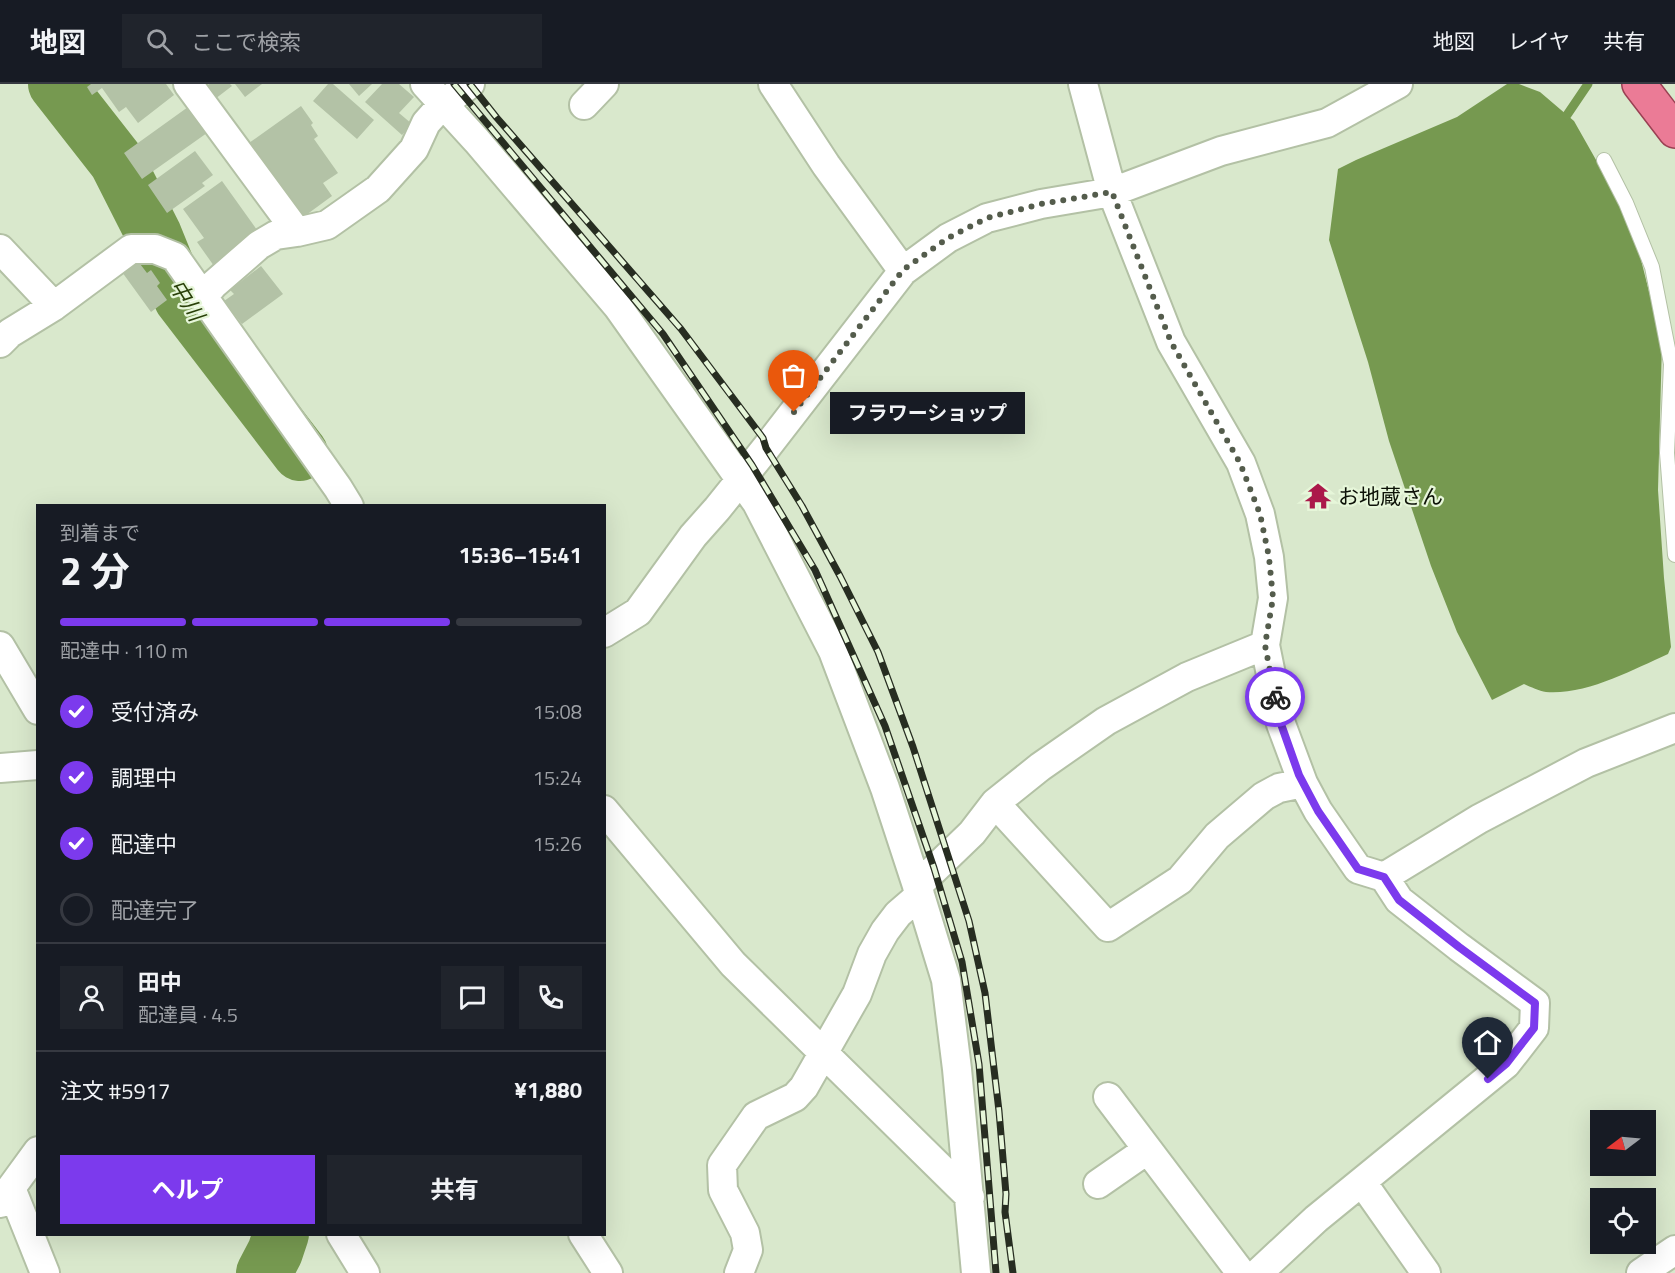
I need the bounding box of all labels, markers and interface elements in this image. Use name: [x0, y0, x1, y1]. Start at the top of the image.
search box: [122, 14, 542, 68]
text: 地図: [30, 20, 86, 63]
icon: search: [143, 25, 176, 58]
text: ここで検索: [191, 25, 301, 59]
text: 地図: [1433, 25, 1475, 57]
text: レイヤ: [1508, 25, 1570, 57]
text: 共有: [1603, 25, 1645, 57]
water label: 中川: [161, 272, 214, 329]
pin: [768, 350, 819, 412]
icon: bag: [777, 359, 810, 392]
callout: フラワーショップ: [830, 391, 1025, 433]
text: フラワーショップ: [848, 397, 1007, 428]
place label: お地蔵さん: [1338, 480, 1443, 512]
temple icon: お地蔵さん: [1303, 481, 1333, 511]
text: 到着まで: [60, 517, 140, 548]
text: 15:36–15:41: [459, 538, 582, 572]
text: 2 分: [60, 541, 129, 600]
text: 配達中 · 110 m: [60, 635, 188, 666]
courier: [1245, 667, 1305, 727]
icon: bike: [1259, 681, 1292, 714]
icon: check: [60, 695, 93, 728]
text: 受付済み: [111, 695, 199, 729]
text: 15:08: [533, 696, 582, 727]
icon: check: [60, 761, 93, 794]
text: 調理中: [111, 761, 177, 795]
text: 15:24: [533, 762, 582, 793]
icon: check: [60, 827, 93, 860]
text: 配達中: [111, 827, 177, 861]
text: 15:26: [533, 828, 582, 859]
text: 配達完了: [111, 893, 199, 927]
text: 田中: [138, 965, 182, 999]
button: person: [60, 966, 123, 1029]
button: chat: [441, 966, 504, 1029]
button: phone: [519, 966, 582, 1029]
text: 配達員 · 4.5: [138, 999, 238, 1030]
pin: [1462, 1017, 1513, 1079]
icon: home: [1471, 1026, 1504, 1059]
text: ¥1,880: [515, 1073, 582, 1107]
text: 注文 #5917: [60, 1074, 170, 1108]
north arrow: [1590, 1110, 1656, 1176]
map controls: [1590, 1110, 1656, 1254]
button: ヘルプ: [60, 1155, 315, 1224]
button: 共有: [327, 1155, 582, 1224]
button: locate: [1590, 1188, 1656, 1254]

